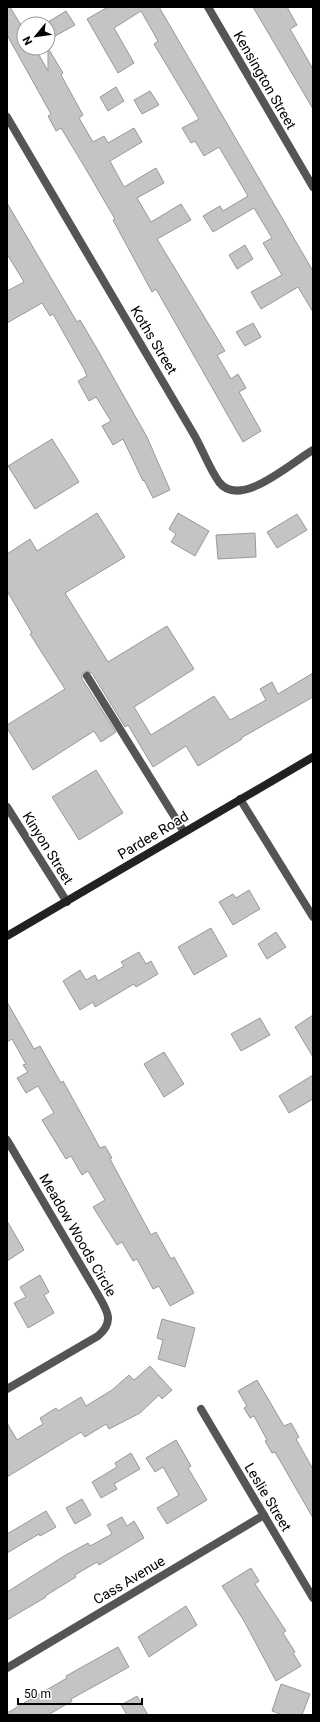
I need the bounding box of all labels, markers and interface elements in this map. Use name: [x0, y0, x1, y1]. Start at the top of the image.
north arrow: [16, 16, 56, 56]
street label: Kensington Street: [230, 28, 300, 132]
text: N: [20, 34, 35, 47]
street label: Koths Street: [127, 303, 181, 377]
street label: Pardee Road: [115, 808, 191, 862]
street label: Kinyon Street: [19, 809, 77, 888]
street label: Meadow Woods Circle: [36, 1171, 120, 1299]
street label: Leslie Street: [241, 1460, 295, 1534]
street label: Cass Avenue: [90, 1552, 168, 1608]
scale bar: [18, 1680, 142, 1706]
text: 50 m: [24, 1687, 51, 1701]

